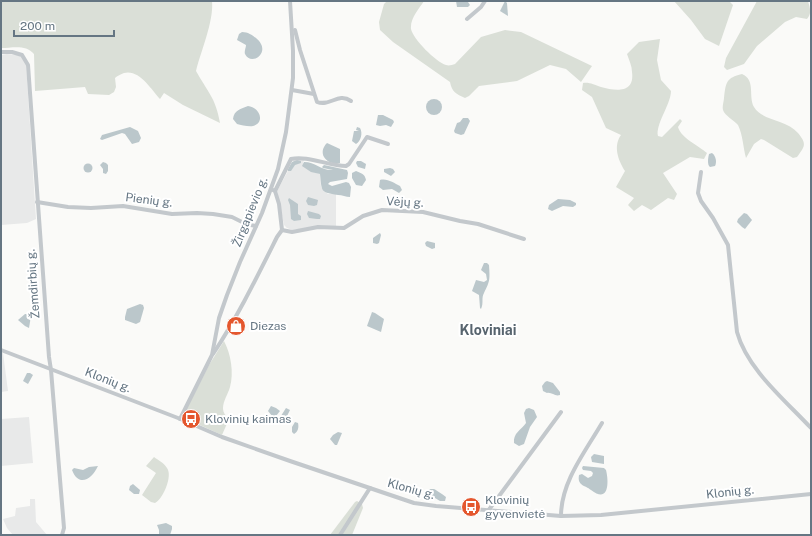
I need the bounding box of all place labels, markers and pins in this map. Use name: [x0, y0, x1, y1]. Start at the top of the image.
shop icon: Diezas: [225, 315, 247, 337]
place label: Diezas: [250, 319, 286, 333]
bus stop icon: Klovinių kaimas: [180, 408, 202, 430]
place label: Klovinių kaimas: [205, 412, 291, 426]
place label: Klovinių gyvenvietė: [485, 493, 546, 521]
bus stop icon: Klovinių gyvenvietė: [460, 496, 482, 518]

